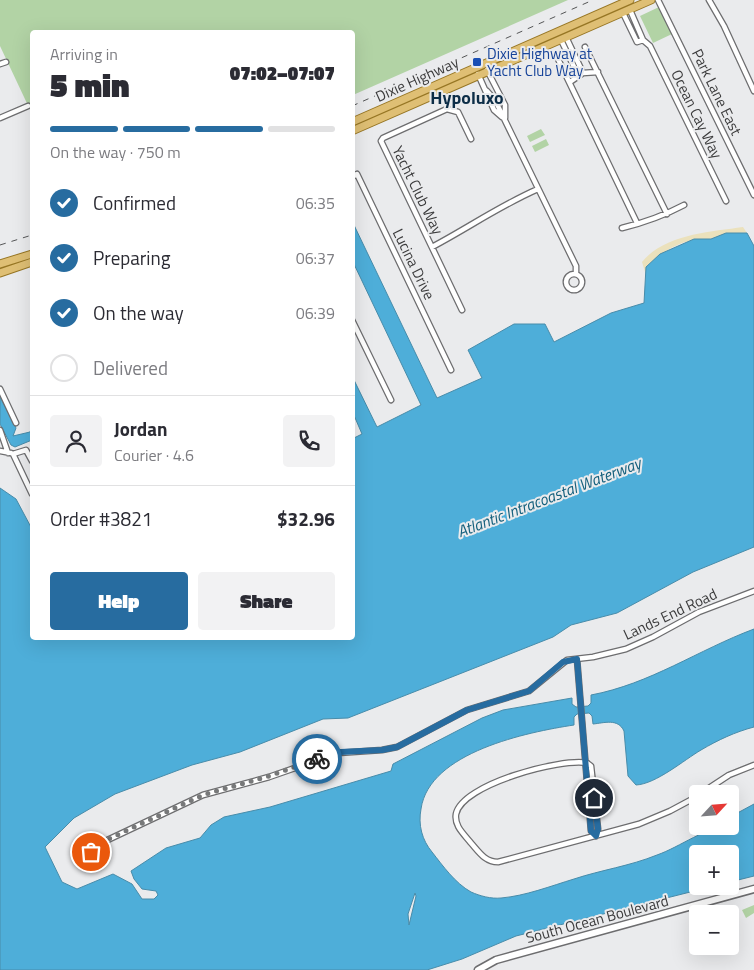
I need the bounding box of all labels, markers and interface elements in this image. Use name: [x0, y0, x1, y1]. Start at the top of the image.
text: Arriving in: [50, 42, 118, 66]
place label: Dixie Highway at Yacht Club Way: [487, 42, 593, 82]
street label: Park Lane East: [686, 45, 748, 140]
street label: Dixie Highway: [372, 50, 462, 108]
marker: Dixie Highway at Yacht Club Way: [471, 56, 483, 68]
text: 07:02–07:07: [230, 58, 335, 87]
text: 5 min: [50, 61, 130, 109]
street label: Ocean Cay Way: [665, 66, 729, 162]
district label: Hypoluxo: [430, 84, 504, 111]
text: On the way · 750 m: [50, 140, 181, 164]
street label: Yacht Club Way: [387, 142, 449, 238]
text: Confirmed: [93, 188, 176, 217]
icon: check: [50, 189, 78, 217]
text: 06:35: [296, 191, 335, 215]
street label: Lucina Drive: [387, 225, 441, 303]
text: Preparing: [93, 243, 170, 272]
icon: check: [50, 244, 78, 272]
text: 06:37: [296, 246, 335, 270]
text: On the way: [93, 298, 184, 327]
icon: check: [50, 299, 78, 327]
text: 06:39: [296, 301, 335, 325]
text: Delivered: [93, 353, 168, 382]
text: Jordan: [114, 414, 167, 443]
button: person: [50, 415, 102, 467]
button: phone: [283, 415, 335, 467]
text: Courier · 4.6: [114, 443, 194, 467]
water label: Atlantic Intracoastal Waterway: [453, 450, 646, 543]
text: Order #3821: [50, 504, 152, 533]
text: $32.96: [277, 504, 335, 533]
button: Help: [50, 572, 188, 630]
button: Share: [198, 572, 335, 630]
street label: Lands End Road: [619, 582, 721, 646]
courier: [292, 734, 342, 784]
icon: bike: [303, 745, 331, 773]
pin: [573, 777, 615, 819]
icon: home: [580, 784, 608, 812]
north arrow: [689, 785, 739, 835]
map controls: [689, 785, 739, 955]
pin: [70, 831, 112, 873]
icon: bag: [77, 838, 105, 866]
button: +: [689, 845, 739, 895]
street label: South Ocean Boulevard: [523, 889, 671, 949]
button: −: [689, 905, 739, 955]

